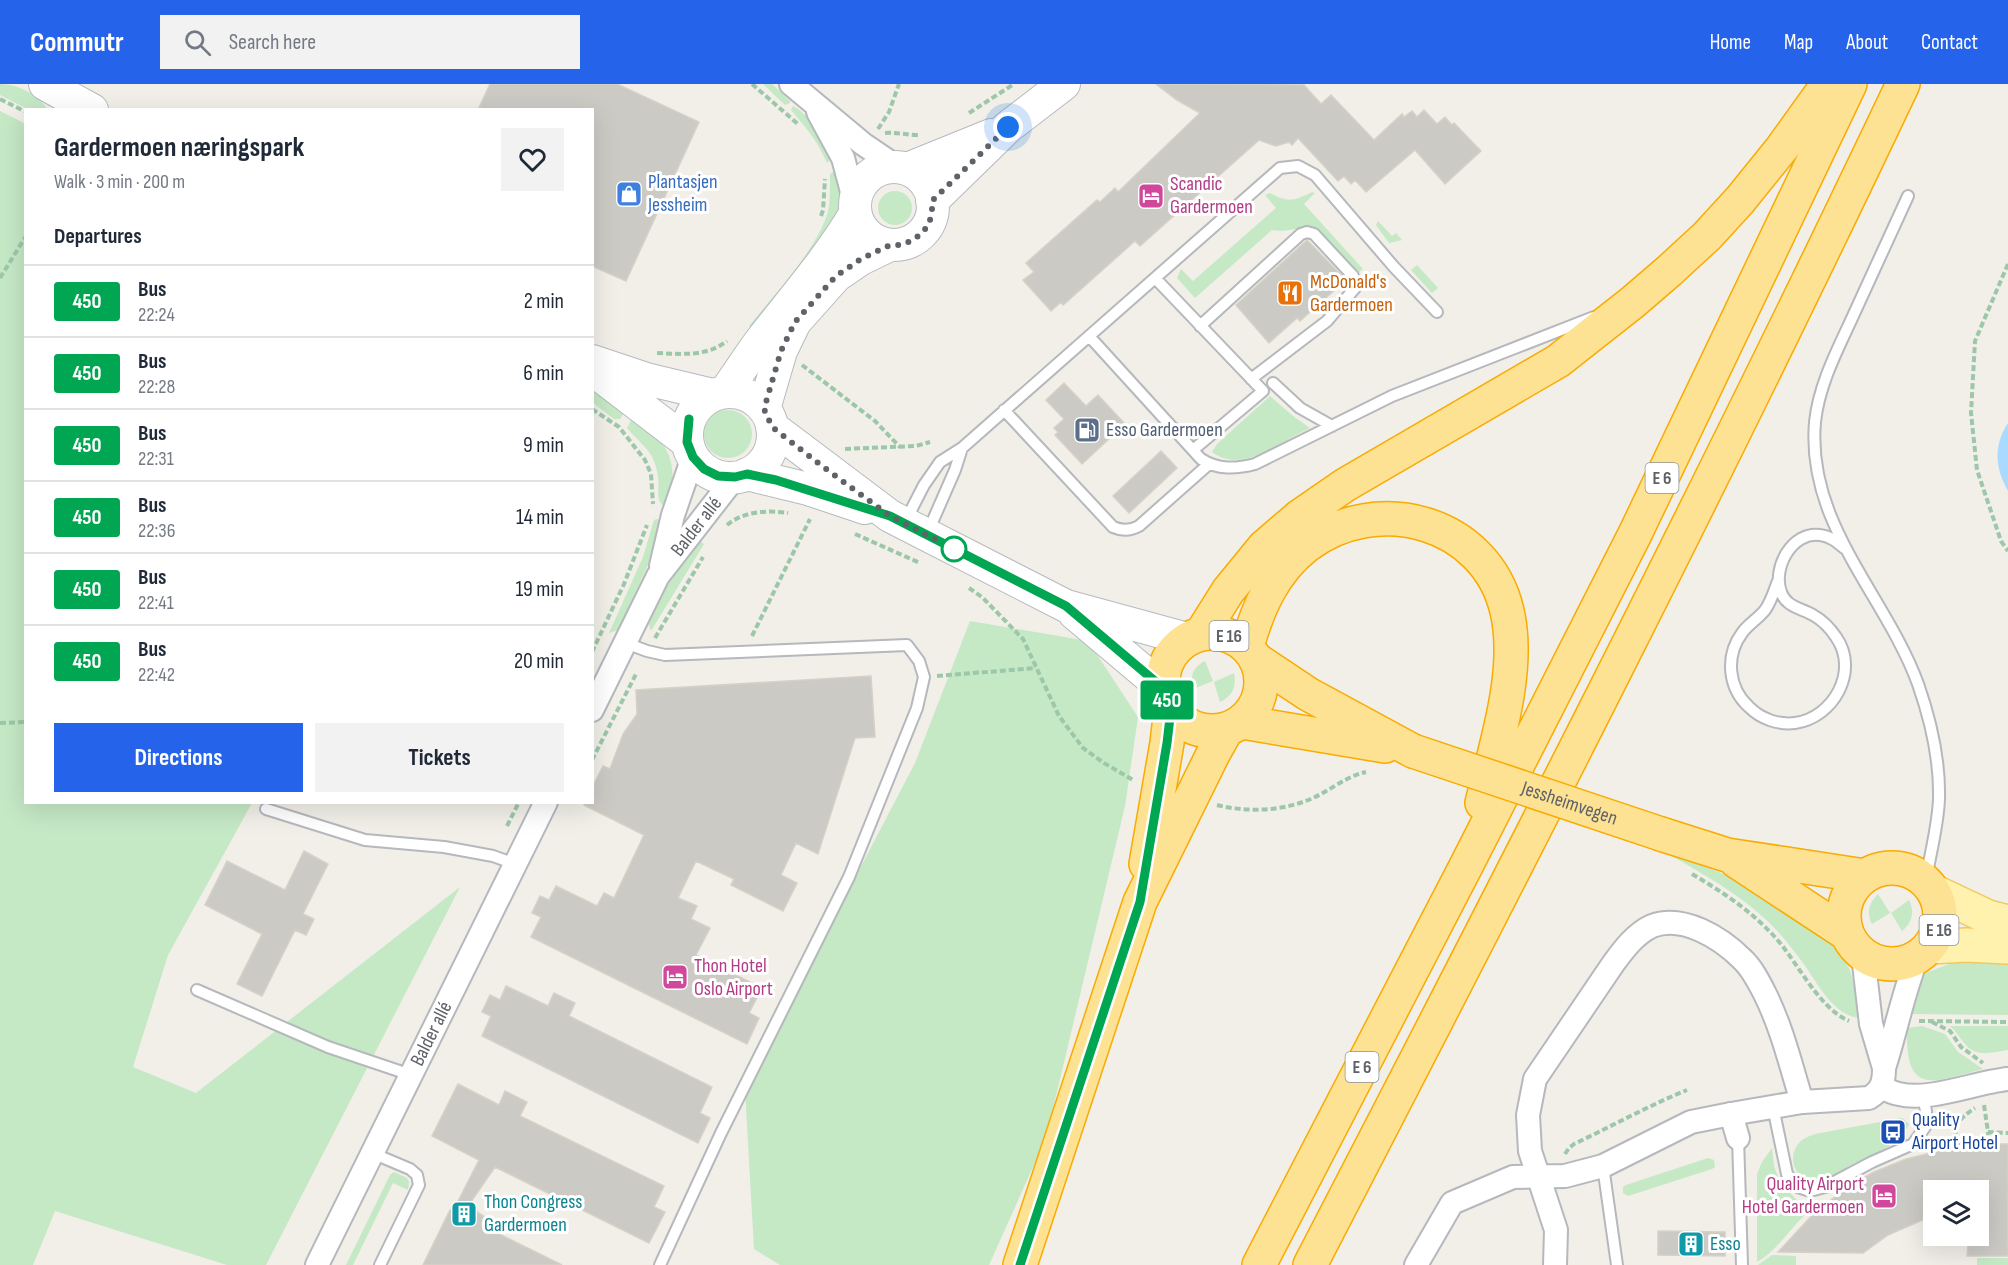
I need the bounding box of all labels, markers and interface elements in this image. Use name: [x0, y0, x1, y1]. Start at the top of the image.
search box: [160, 15, 580, 69]
text: Commutr: [30, 26, 124, 59]
icon: search: [181, 26, 214, 59]
text: Search here: [229, 29, 316, 56]
text: Home: [1710, 30, 1751, 55]
text: Map: [1784, 30, 1813, 55]
text: About: [1846, 30, 1888, 55]
text: Contact: [1921, 30, 1978, 55]
your location: [993, 112, 1023, 142]
button: heart: [501, 128, 564, 191]
text: Gardermoen næringspark: [54, 131, 304, 164]
text: Walk · 3 min · 200 m: [54, 170, 185, 194]
place label: Plantasjen Jessheim: [647, 170, 718, 217]
place label: Scandic Gardermoen: [1170, 172, 1253, 219]
shop icon: Plantasjen Jessheim: [614, 179, 644, 209]
hotel icon: Scandic Gardermoen: [1136, 181, 1166, 211]
text: Departures: [54, 223, 142, 250]
place label: McDonald's Gardermoen: [1310, 270, 1393, 317]
text: Bus: [138, 276, 167, 303]
restaurant icon: McDonald's Gardermoen: [1275, 278, 1305, 308]
text: 2 min: [524, 288, 564, 315]
text: 450: [72, 289, 102, 314]
text: 22:24: [138, 303, 175, 327]
text: Bus: [138, 348, 167, 375]
text: 6 min: [523, 360, 564, 387]
text: 450: [72, 361, 102, 386]
text: 22:28: [138, 375, 175, 399]
fuel station icon: Esso Gardermoen: [1072, 415, 1102, 445]
place label: Esso Gardermoen: [1106, 418, 1223, 442]
text: Bus: [138, 420, 167, 447]
text: 9 min: [523, 432, 564, 459]
text: 450: [72, 433, 102, 458]
text: 22:31: [138, 447, 174, 471]
road number: E 6: [1646, 463, 1678, 493]
text: Bus: [138, 492, 167, 519]
street label: Balder allé: [666, 492, 727, 561]
text: 14 min: [516, 504, 564, 531]
text: 450: [72, 505, 102, 530]
text: 22:36: [138, 519, 175, 543]
unlabelled marker: [941, 536, 967, 562]
text: Bus: [138, 564, 167, 591]
text: 19 min: [515, 576, 564, 603]
text: 450: [72, 577, 102, 602]
text: 22:41: [138, 591, 174, 615]
road number: E 16: [1210, 621, 1248, 651]
text: Bus: [138, 636, 167, 663]
text: 20 min: [514, 648, 564, 675]
text: 450: [72, 649, 102, 674]
text: 22:42: [138, 663, 175, 687]
line badge: 450: [1132, 680, 1202, 720]
text: 450: [1152, 688, 1182, 713]
button: Directions: [54, 723, 303, 792]
button: Tickets: [315, 723, 564, 792]
street label: Jessheimvegen: [1517, 776, 1621, 831]
road number: E 16: [1920, 915, 1958, 945]
place label: Thon Hotel Oslo Airport: [694, 954, 773, 1001]
hotel icon: Thon Hotel Oslo Airport: [660, 962, 690, 992]
street label: Balder allé: [405, 998, 457, 1070]
road number: E 6: [1346, 1052, 1378, 1082]
place label: Quality Airport Hotel: [1911, 1108, 1998, 1155]
bus stop icon: Quality Airport Hotel: [1878, 1117, 1908, 1147]
place label: Quality Airport Hotel Gardermoen: [1742, 1172, 1864, 1219]
map controls: [1923, 1180, 1989, 1246]
button: layers: [1923, 1180, 1989, 1246]
hotel icon: Quality Airport Hotel Gardermoen: [1869, 1181, 1899, 1211]
place label: Thon Congress Gardermoen: [484, 1190, 583, 1237]
building icon: Thon Congress Gardermoen: [449, 1199, 479, 1229]
building icon: Esso: [1676, 1229, 1706, 1259]
place label: Esso: [1710, 1232, 1741, 1256]

